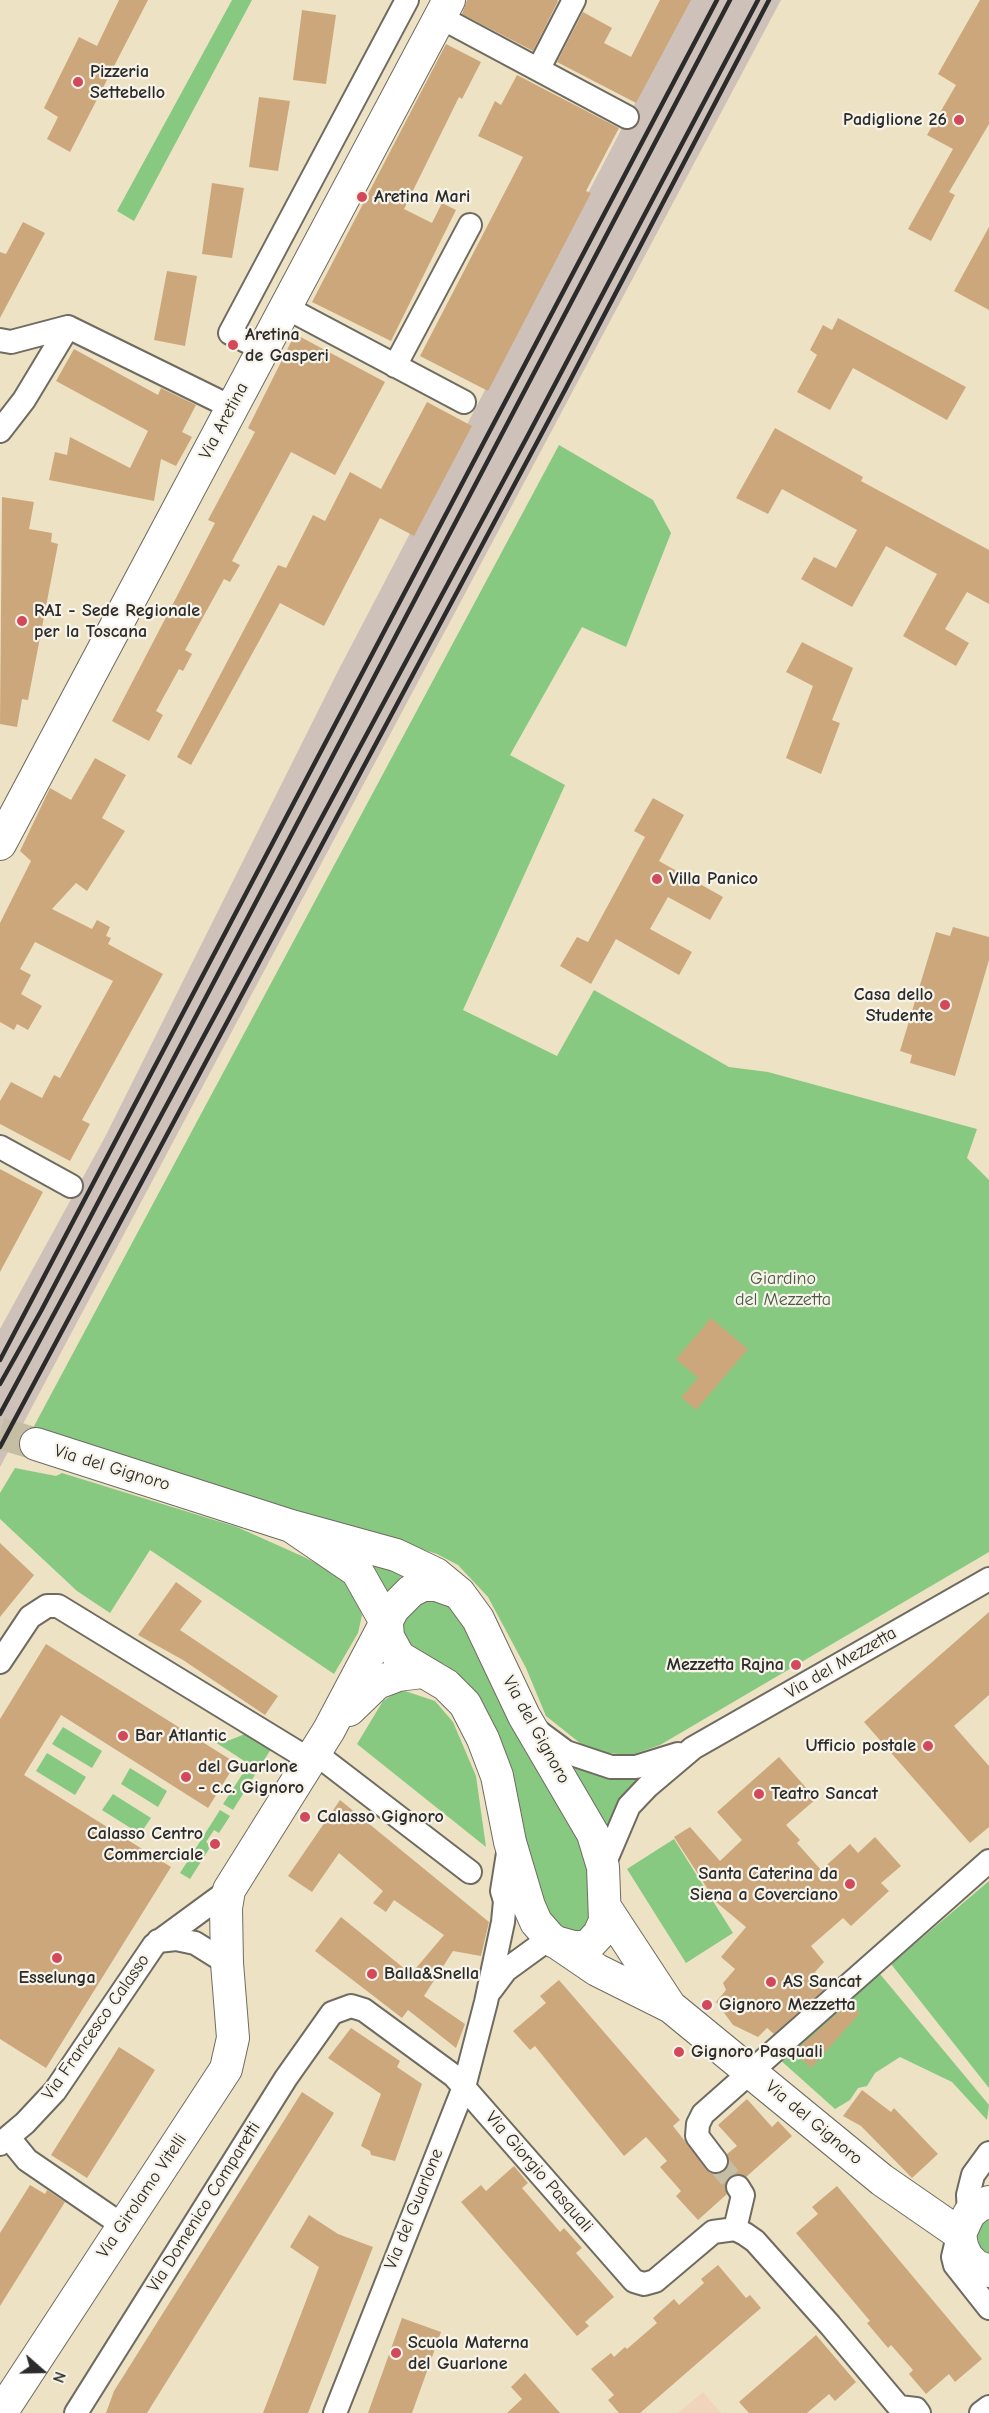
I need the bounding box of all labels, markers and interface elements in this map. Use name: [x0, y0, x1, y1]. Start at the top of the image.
place label: Pizzeria Settebello: [90, 61, 165, 104]
marker: Pizzeria Settebello: [71, 75, 85, 89]
place label: Padiglione 26: [843, 109, 947, 131]
marker: Padiglione 26: [952, 113, 966, 127]
place label: Aretina Mari: [374, 186, 470, 208]
marker: Aretina Mari: [355, 190, 369, 204]
place label: Aretina de Gasperi: [245, 324, 329, 366]
marker: Aretina de Gasperi: [226, 338, 240, 352]
street label: Via Aretina: [195, 379, 253, 463]
place label: RAI - Sede Regionale per la Toscana: [34, 600, 200, 642]
marker: RAI - Sede Regionale per la Toscana: [15, 614, 29, 628]
place label: Villa Panico: [669, 868, 758, 890]
marker: Villa Panico: [650, 872, 664, 886]
place label: Casa dello Studente: [854, 984, 933, 1026]
marker: Casa dello Studente: [938, 998, 952, 1012]
park label: Giardino del Mezzetta: [735, 1268, 831, 1310]
street label: Via del Gignoro: [52, 1440, 172, 1496]
street label: Via del Mezzetta: [782, 1622, 900, 1704]
place label: Mezzetta Rajna: [667, 1654, 784, 1676]
marker: Mezzetta Rajna: [789, 1658, 803, 1672]
street label: Via del Gignoro: [497, 1672, 575, 1788]
place label: Bar Atlantic: [135, 1725, 227, 1747]
marker: Bar Atlantic: [116, 1729, 130, 1743]
place label: Ufficio postale: [805, 1735, 916, 1757]
marker: Ufficio postale: [921, 1739, 935, 1753]
place label: del Guarlone - c.c. Gignoro: [198, 1756, 304, 1798]
marker: del Guarlone - c.c. Gignoro: [179, 1770, 193, 1784]
place label: Teatro Sancat: [771, 1783, 878, 1805]
marker: Teatro Sancat: [752, 1787, 766, 1801]
place label: Calasso Gignoro: [317, 1806, 444, 1828]
marker: Calasso Gignoro: [298, 1810, 312, 1824]
place label: Calasso Centro Commerciale: [87, 1823, 203, 1866]
marker: Calasso Centro Commerciale: [208, 1837, 222, 1851]
place label: Santa Caterina da Siena a Coverciano: [690, 1863, 838, 1906]
marker: Santa Caterina da Siena a Coverciano: [843, 1877, 857, 1891]
street label: Via Francesco Calasso: [38, 1950, 154, 2104]
marker: Esselunga: [50, 1951, 64, 1965]
place label: Balla&Snella: [384, 1963, 479, 1985]
place label: Esselunga: [18, 1967, 96, 1989]
marker: Balla&Snella: [365, 1967, 379, 1981]
place label: AS Sancat: [783, 1971, 861, 1993]
marker: AS Sancat: [764, 1975, 778, 1989]
place label: Gignoro Mezzetta: [719, 1994, 856, 2016]
marker: Gignoro Mezzetta: [700, 1998, 714, 2012]
place label: Gignoro Pasquali: [691, 2041, 823, 2063]
marker: Gignoro Pasquali: [672, 2045, 686, 2059]
street label: Via del Gignoro: [761, 2076, 867, 2170]
street label: Via Giorgio Pasquali: [481, 2107, 597, 2237]
street label: Via Domenico Comparetti: [143, 2118, 265, 2296]
street label: Via Girolamo Vitelli: [92, 2130, 192, 2262]
street label: Via del Guarlone: [380, 2145, 448, 2273]
place label: Scuola Materna del Guarlone: [408, 2332, 529, 2374]
north arrow: [12, 2341, 72, 2401]
marker: Scuola Materna del Guarlone: [389, 2346, 403, 2360]
text: N: [49, 2369, 69, 2385]

